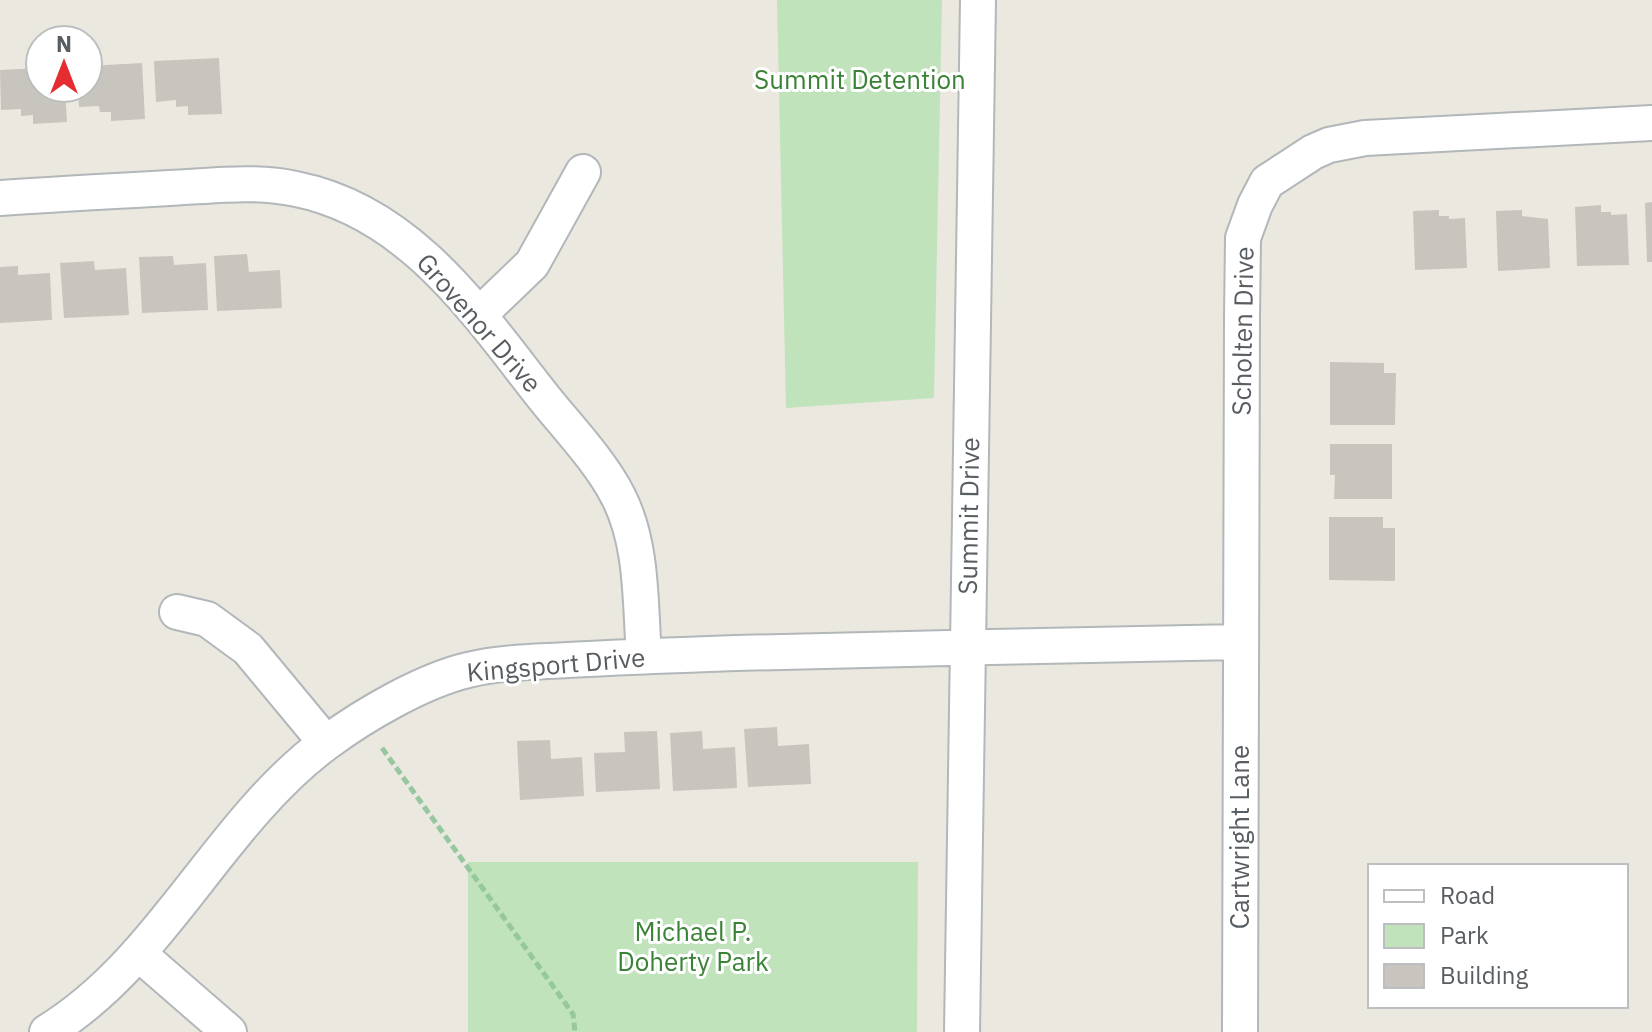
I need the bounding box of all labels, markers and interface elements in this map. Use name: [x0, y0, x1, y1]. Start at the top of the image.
north arrow: [24, 24, 104, 104]
text: N: [56, 29, 72, 58]
park label: Summit Detention: [754, 62, 966, 96]
street label: Grovenor Drive: [410, 246, 550, 399]
street label: Scholten Drive: [1224, 246, 1260, 416]
street label: Summit Drive: [950, 437, 986, 595]
street label: Kingsport Drive: [465, 639, 647, 689]
street label: Cartwright Lane: [1222, 745, 1256, 929]
legend: [1368, 864, 1628, 1008]
text: Road: [1440, 879, 1495, 911]
park label: Michael P. Doherty Park: [617, 914, 769, 978]
text: Park: [1440, 919, 1489, 951]
text: Building: [1440, 959, 1528, 991]

